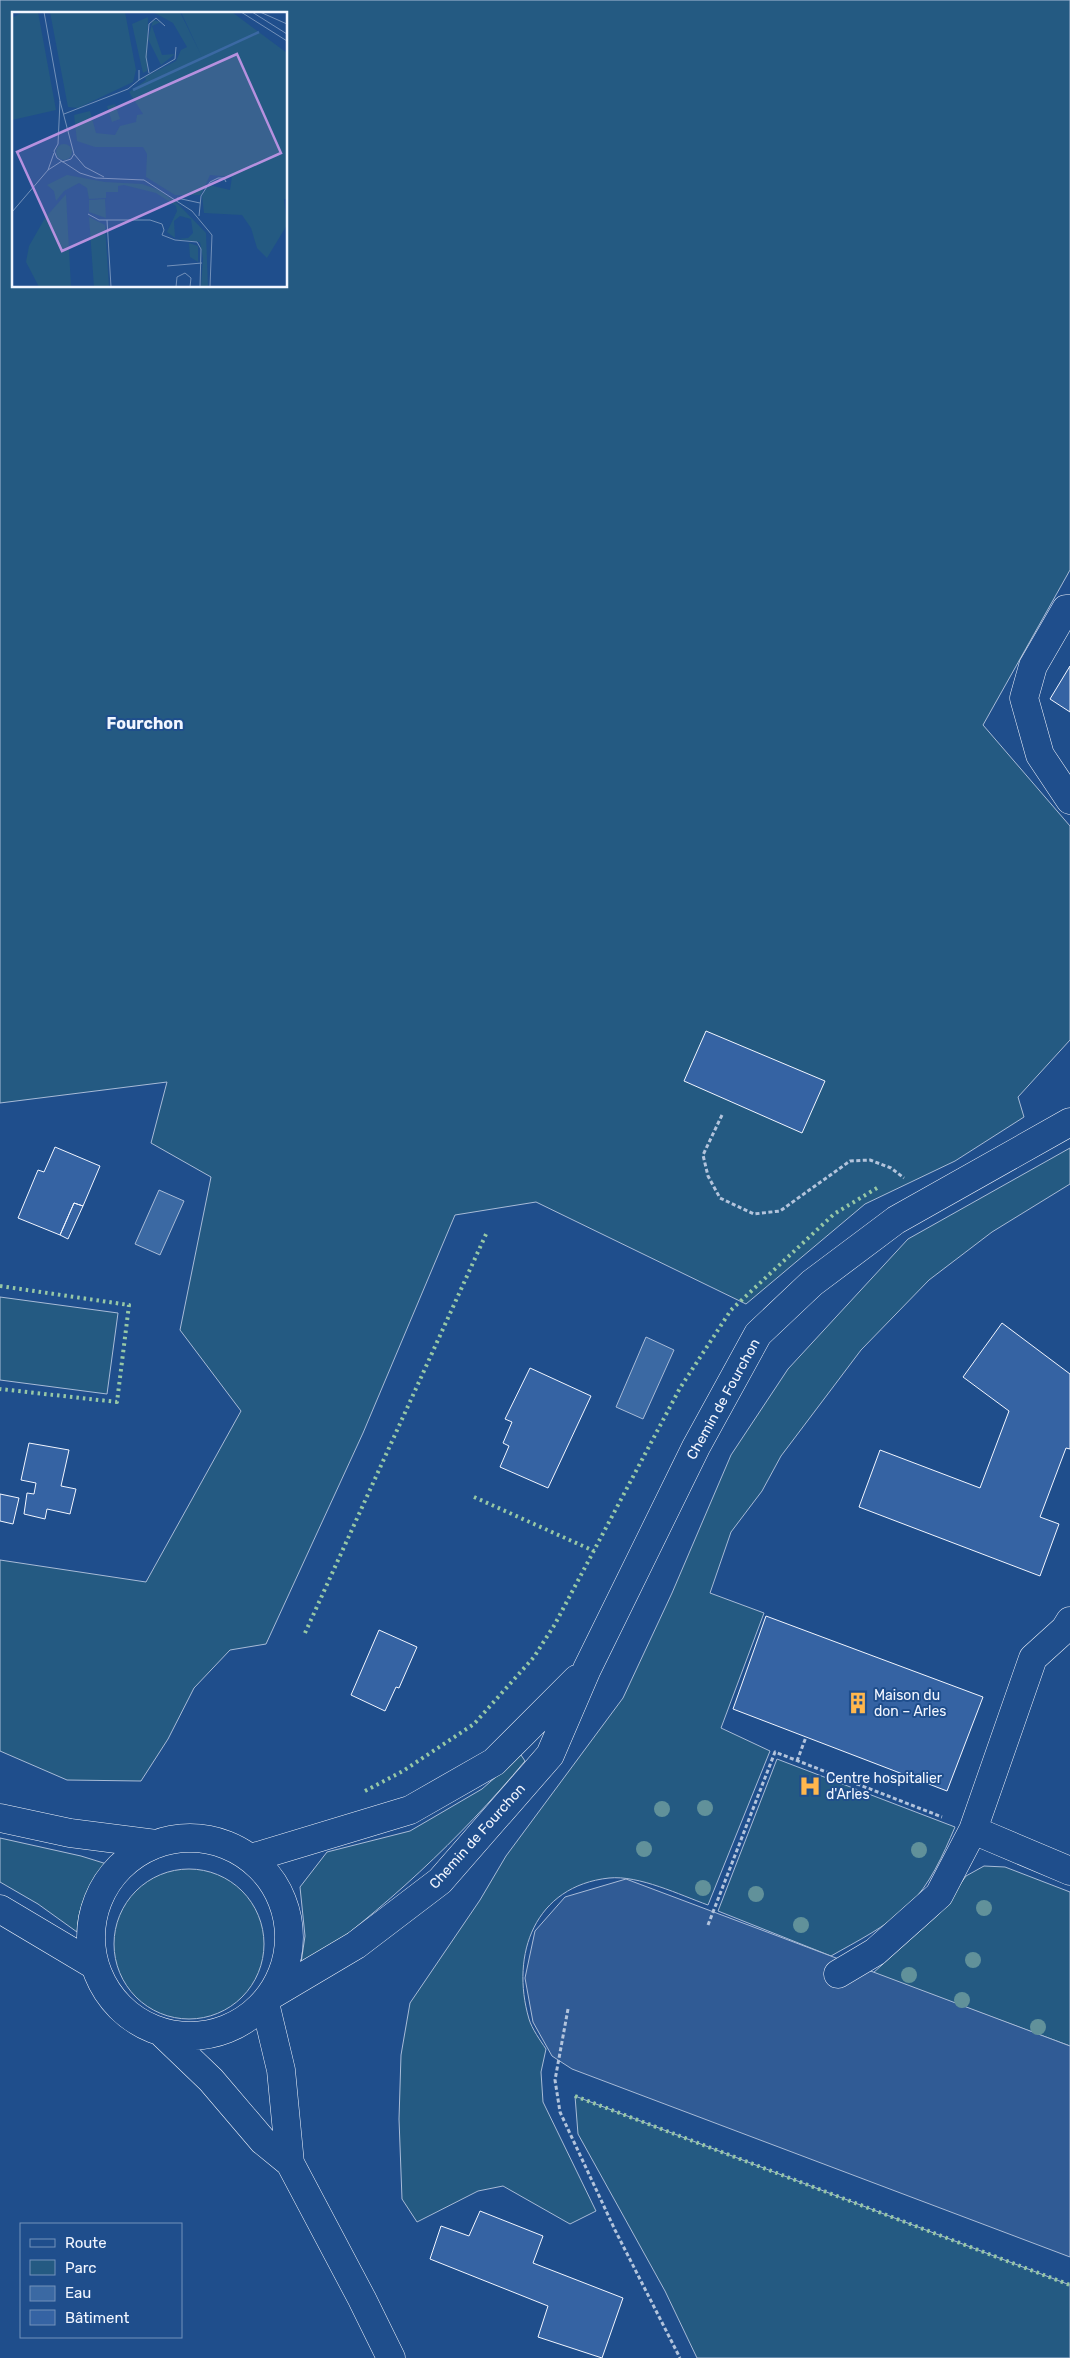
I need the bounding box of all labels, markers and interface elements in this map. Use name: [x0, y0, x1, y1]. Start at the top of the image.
inset map: [12, 12, 288, 288]
district label: Fourchon: [107, 714, 183, 733]
street label: Chemin de Fourchon: [683, 1336, 764, 1463]
place label: Maison du don – Arles: [874, 1687, 946, 1720]
building icon: Maison du don – Arles: [845, 1690, 871, 1716]
place label: Centre hospitalier d'Arles: [826, 1770, 943, 1803]
hospital icon: Centre hospitalier d'Arles: [797, 1773, 823, 1799]
street label: Chemin de Fourchon: [426, 1780, 529, 1892]
legend: [20, 2223, 182, 2338]
text: Route: [65, 2234, 107, 2252]
text: Parc: [65, 2259, 97, 2277]
text: Eau: [65, 2284, 91, 2302]
text: Bâtiment: [65, 2309, 129, 2327]

